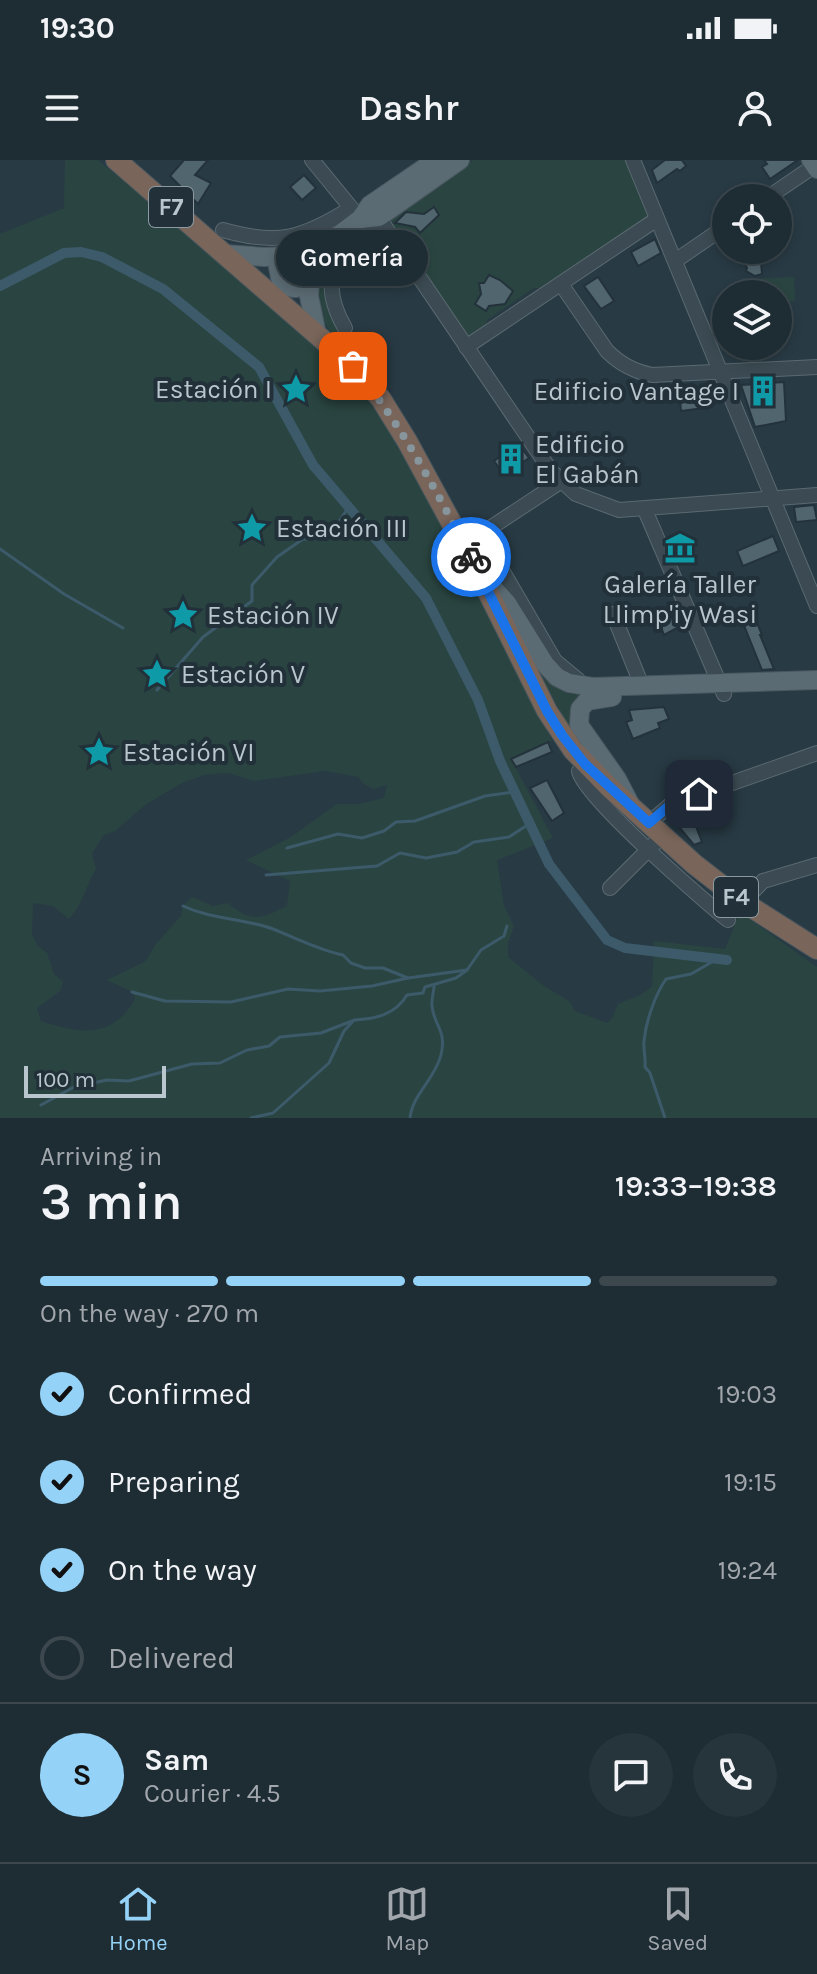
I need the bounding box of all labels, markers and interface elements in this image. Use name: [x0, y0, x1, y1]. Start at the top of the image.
text: 19:30: [40, 10, 115, 46]
icon: menu: [40, 86, 84, 130]
icon: person: [733, 86, 777, 130]
text: Dashr: [358, 87, 459, 129]
map controls: [712, 184, 792, 360]
button: locate: [712, 184, 792, 264]
road number: F7: [149, 187, 193, 227]
callout: Gomería: [277, 230, 429, 286]
text: Gomería: [300, 242, 404, 273]
button: layers: [712, 280, 792, 360]
pin: [319, 332, 387, 400]
icon: bag: [331, 344, 375, 388]
place icon: Estación I: [279, 372, 313, 406]
place label: Estación I: [155, 374, 272, 405]
building icon: Edificio Vantage I: [746, 374, 780, 408]
place label: Edificio Vantage I: [534, 376, 739, 407]
place label: Edificio El Gabán: [535, 429, 640, 490]
building icon: Edificio El Gabán: [494, 442, 528, 476]
place icon: Estación III: [235, 511, 269, 545]
place label: Estación III: [276, 513, 407, 544]
courier: [431, 517, 511, 597]
museum icon: Galería Taller Llimp'iy Wasi: [663, 531, 697, 565]
icon: bike: [449, 535, 493, 579]
place label: Galería Taller Llimp'iy Wasi: [603, 569, 757, 630]
place icon: Estación IV: [166, 598, 200, 632]
place label: Estación IV: [207, 600, 339, 631]
place icon: Estación V: [140, 657, 174, 691]
place label: Estación V: [181, 659, 306, 690]
place icon: Estación VI: [82, 735, 116, 769]
place label: Estación VI: [123, 737, 255, 768]
pin: [665, 760, 733, 828]
icon: home: [677, 772, 721, 816]
road number: F4: [714, 877, 758, 917]
scale bar: [24, 1062, 166, 1098]
text: 100 m: [36, 1067, 95, 1093]
text: Arriving in: [40, 1141, 162, 1172]
text: 19:33–19:38: [615, 1168, 777, 1204]
text: 3 min: [40, 1171, 183, 1232]
text: On the way · 270 m: [40, 1298, 259, 1329]
icon: check: [40, 1372, 84, 1416]
text: Confirmed: [108, 1376, 252, 1412]
text: 19:03: [717, 1379, 777, 1410]
icon: check: [40, 1460, 84, 1504]
text: Preparing: [108, 1464, 240, 1500]
text: 19:15: [724, 1467, 777, 1498]
icon: check: [40, 1548, 84, 1592]
text: On the way: [108, 1552, 257, 1588]
text: 19:24: [718, 1555, 777, 1586]
text: Delivered: [108, 1640, 235, 1676]
button: chat: [589, 1733, 673, 1817]
button: phone: [693, 1733, 777, 1817]
text: Sam: [144, 1742, 209, 1778]
text: S: [72, 1757, 92, 1793]
text: Courier · 4.5: [144, 1778, 281, 1809]
tab: Home: [109, 1882, 168, 1956]
tab: Map: [385, 1882, 429, 1956]
tab: Saved: [647, 1882, 708, 1956]

